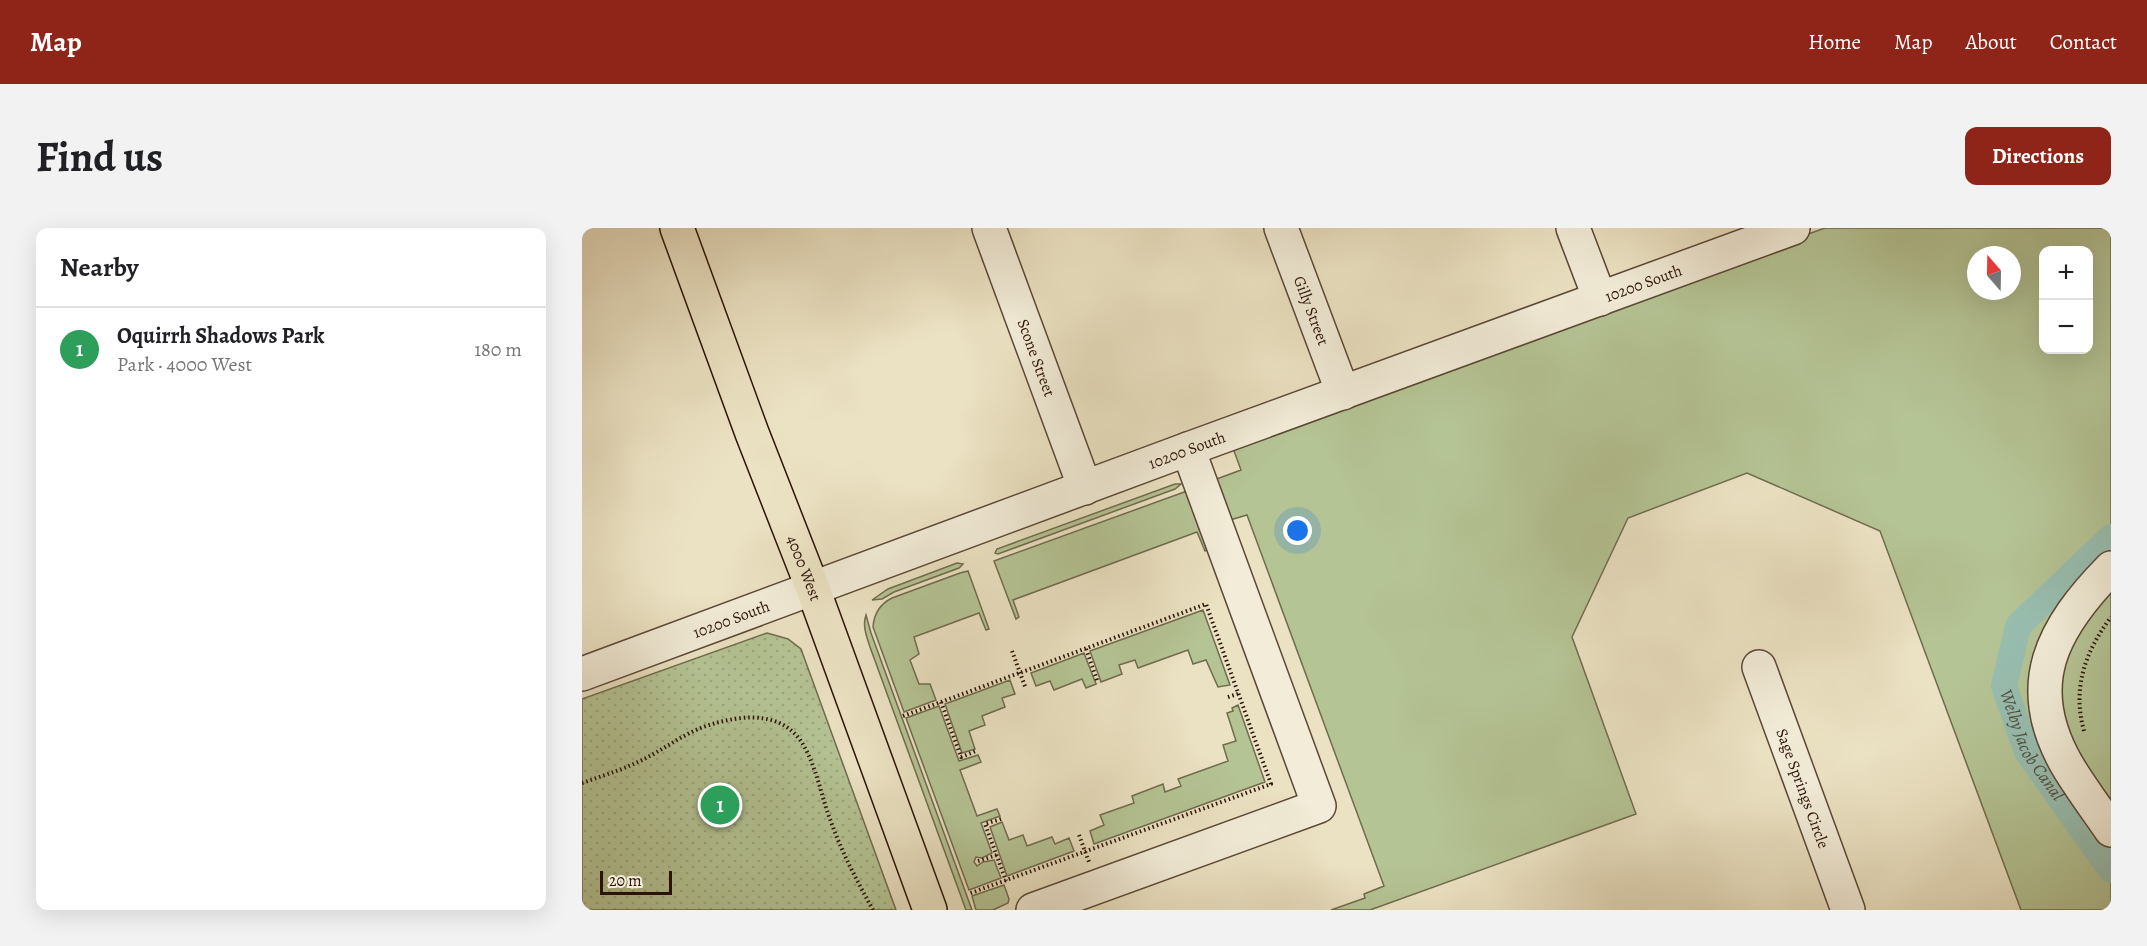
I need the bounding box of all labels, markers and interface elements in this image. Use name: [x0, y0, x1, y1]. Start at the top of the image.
text: Map: [30, 23, 82, 61]
text: Home: [1808, 28, 1861, 56]
text: Map: [1894, 28, 1932, 56]
text: About: [1965, 28, 2017, 56]
text: Contact: [2050, 28, 2117, 56]
button: Directions: [1965, 127, 2111, 185]
text: Find us: [36, 128, 163, 185]
north arrow: [1967, 246, 2021, 300]
map controls: [2039, 246, 2093, 354]
button: +: [2039, 246, 2093, 300]
text: Nearby: [60, 250, 139, 285]
street label: 10200 South: [1602, 259, 1686, 308]
street label: Gilly Street: [1288, 273, 1334, 348]
button: −: [2039, 300, 2093, 354]
street label: Scone Street: [1011, 316, 1060, 400]
text: Oquirrh Shadows Park: [117, 321, 325, 351]
text: 1: [76, 336, 83, 363]
text: 180 m: [474, 336, 522, 363]
text: Park · 4000 West: [117, 351, 252, 378]
street label: 10200 South: [1145, 426, 1229, 475]
your location: [1283, 516, 1312, 545]
street label: 4000 West: [781, 532, 826, 604]
street label: 10200 South: [690, 595, 773, 644]
water label: Welby Jacob Canal: [1994, 686, 2070, 806]
street label: Sage Springs Circle: [1770, 725, 1834, 851]
pin: 1: [700, 782, 740, 828]
scale bar: [600, 868, 672, 896]
text: 20 m: [609, 870, 642, 892]

